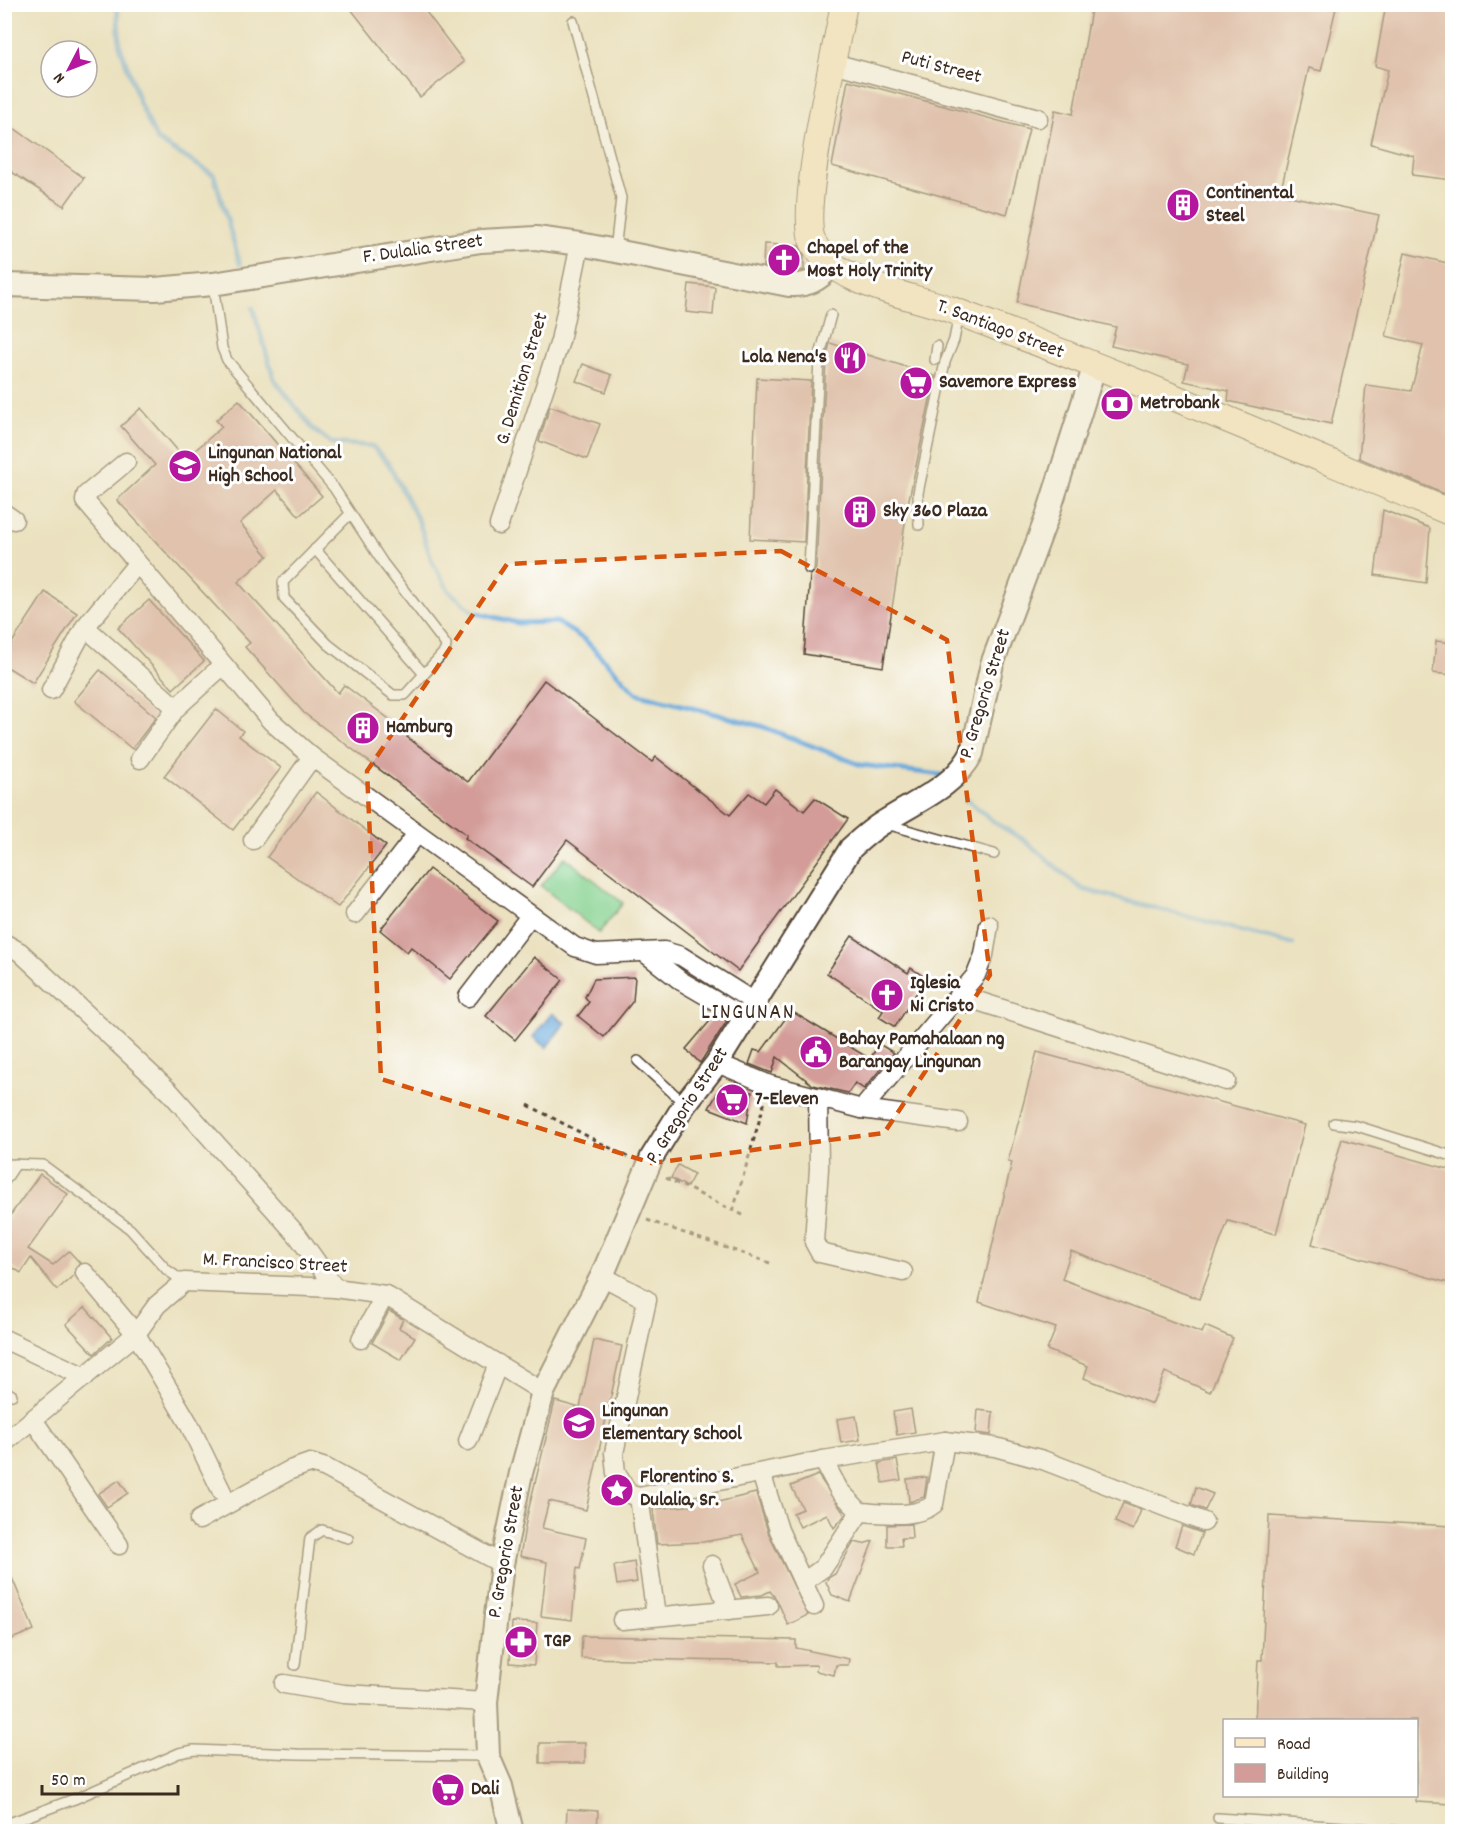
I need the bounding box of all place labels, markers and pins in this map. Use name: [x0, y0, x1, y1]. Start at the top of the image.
place label: Continental Steel: [1206, 180, 1294, 231]
building icon: Continental Steel: [1165, 187, 1201, 223]
place label: Chapel of the Most Holy Trinity: [807, 235, 933, 286]
church icon: Chapel of the Most Holy Trinity: [766, 242, 802, 278]
restaurant icon: Lola Nena's: [832, 340, 868, 376]
place label: Lola Nena's: [742, 344, 827, 372]
supermarket icon: Savemore Express: [898, 365, 934, 401]
place label: Savemore Express: [939, 369, 1077, 397]
bank icon: Metrobank: [1099, 386, 1135, 422]
place label: Metrobank: [1140, 390, 1220, 418]
place label: Lingunan National High School: [208, 440, 342, 491]
school or university icon: Lingunan National High School: [167, 448, 203, 484]
building icon: Sky 360 Plaza: [842, 494, 878, 530]
place label: Sky 360 Plaza: [883, 498, 988, 526]
building icon: Hamburg: [345, 710, 381, 746]
place label: Hamburg: [386, 714, 453, 742]
place label: Iglesia Ni Cristo: [910, 970, 974, 1021]
church icon: Iglesia Ni Cristo: [869, 977, 905, 1013]
place label: Bahay Pamahalaan ng Barangay Lingunan: [839, 1026, 1005, 1077]
public building icon: Bahay Pamahalaan ng Barangay Lingunan: [798, 1034, 834, 1070]
supermarket icon: 7-Eleven: [714, 1082, 750, 1118]
place label: 7-Eleven: [755, 1086, 819, 1114]
place label: Lingunan Elementary School: [602, 1398, 742, 1449]
school or university icon: Lingunan Elementary School: [561, 1405, 597, 1441]
place label: Florentino S. Dulalia, Sr.: [640, 1464, 734, 1515]
place icon: Florentino S. Dulalia, Sr.: [599, 1472, 635, 1508]
pharmacy icon: TGP: [503, 1624, 539, 1660]
place label: TGP: [544, 1628, 571, 1656]
supermarket icon: Dali: [430, 1772, 466, 1808]
place label: Dali: [471, 1776, 499, 1804]

